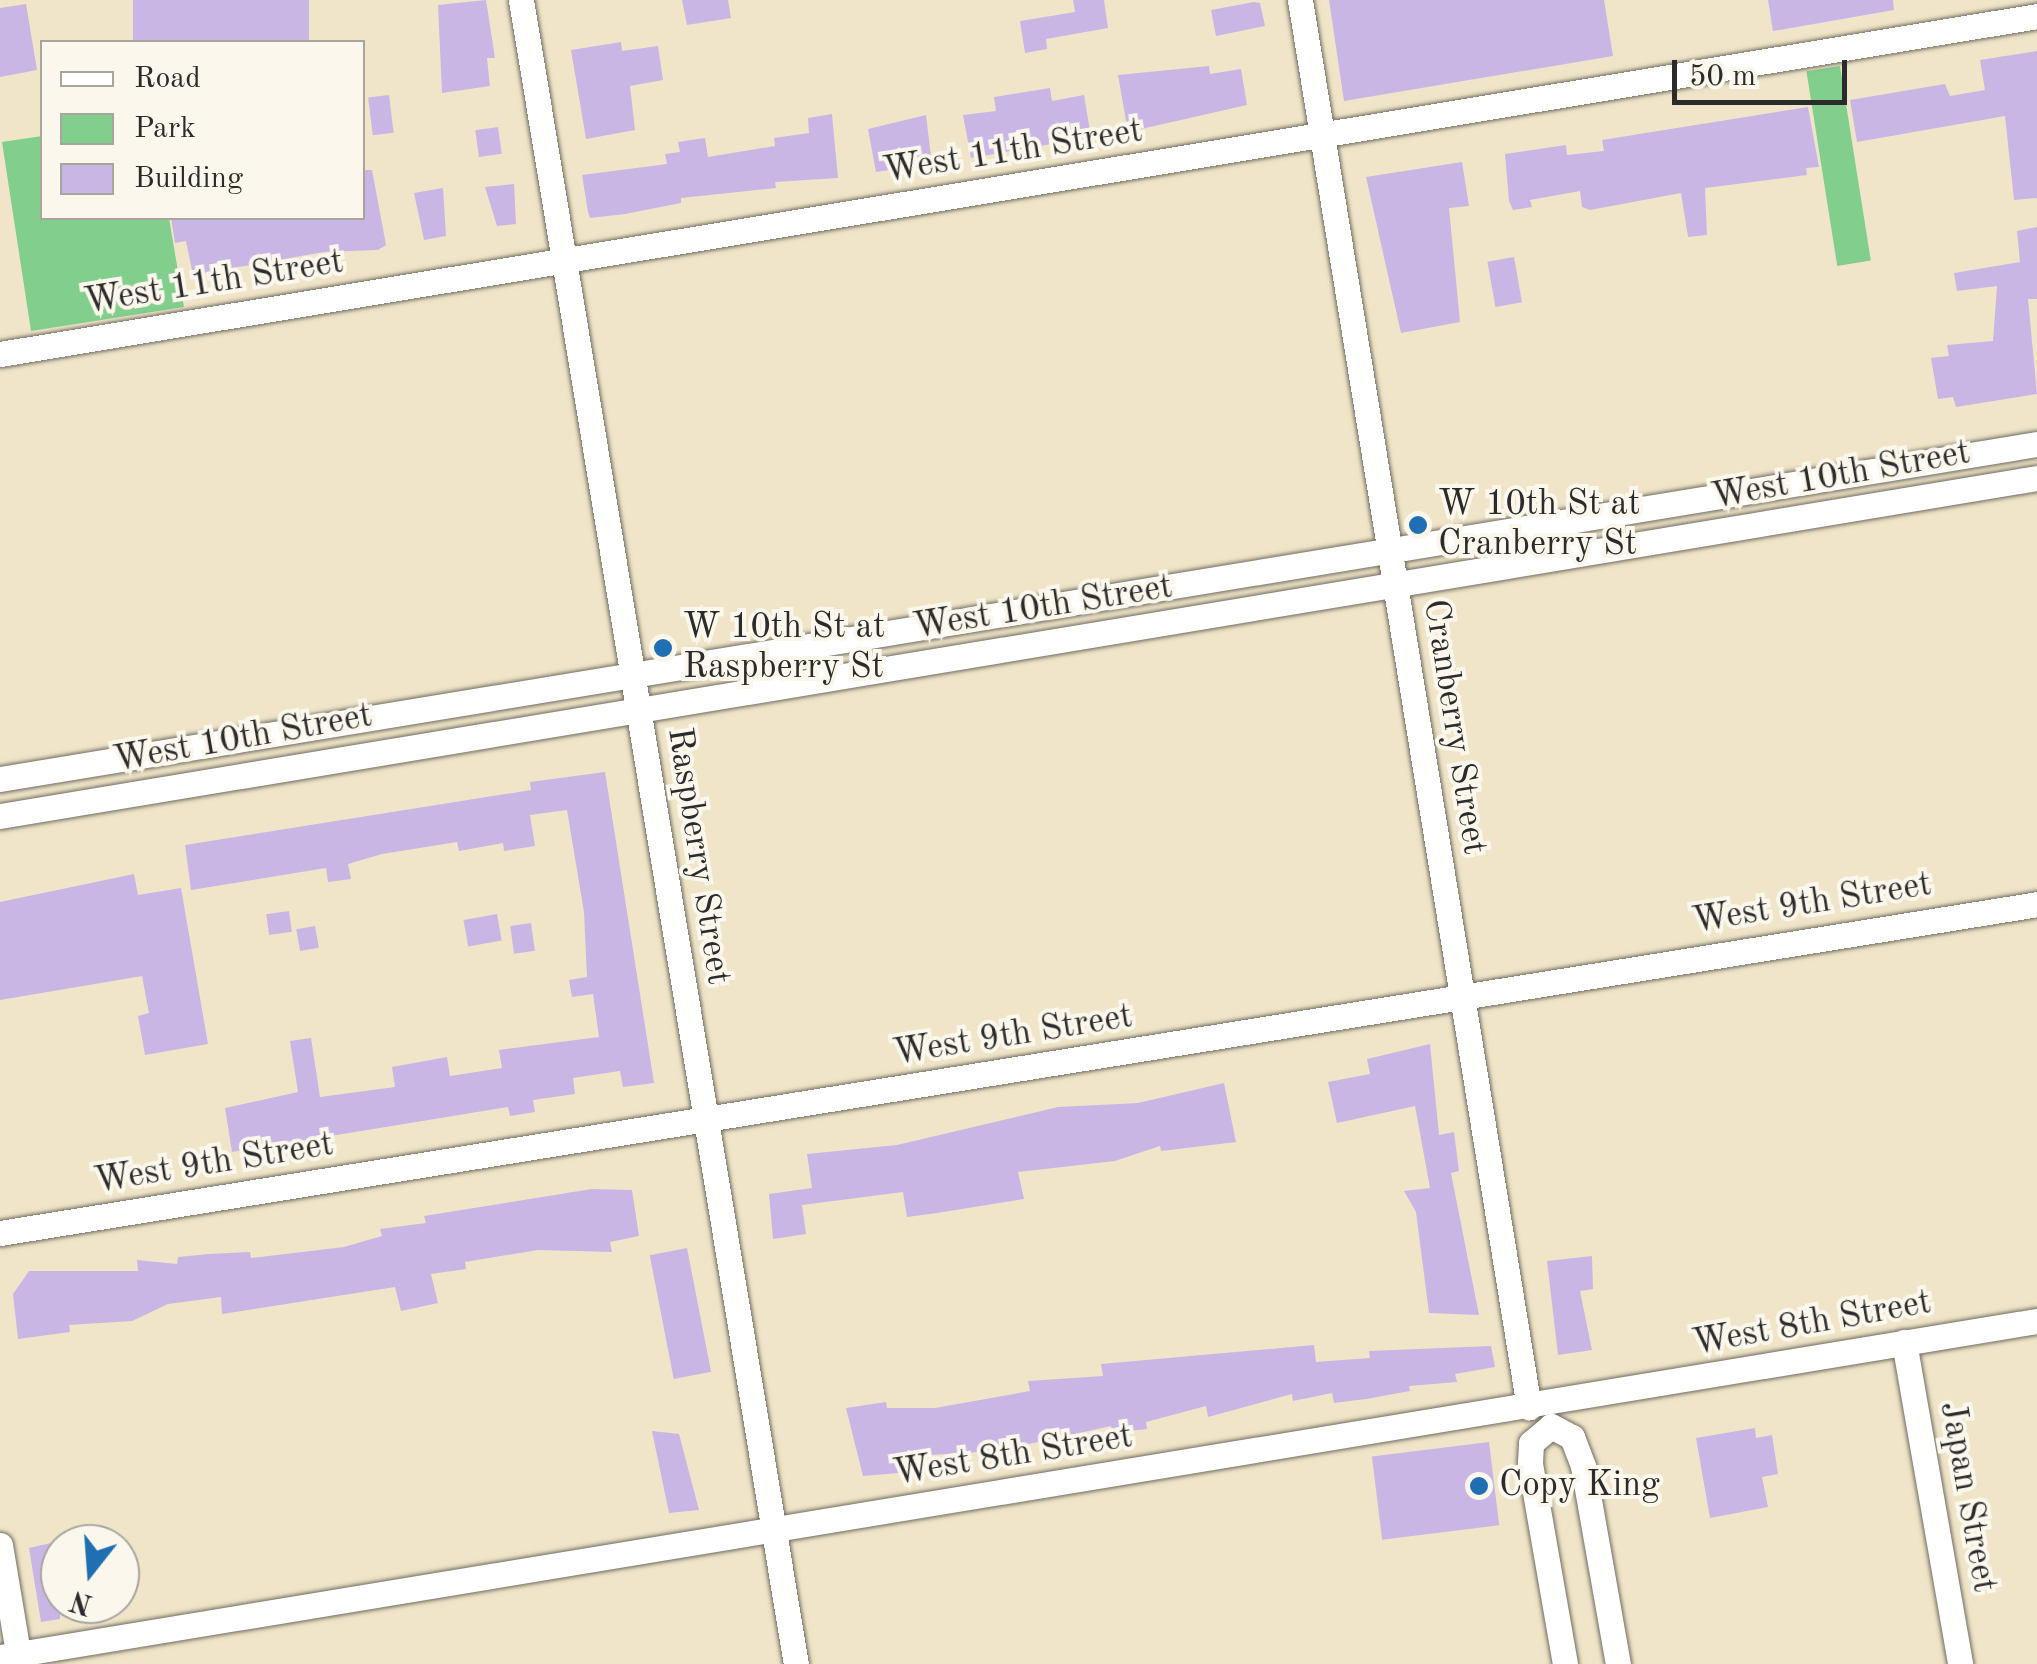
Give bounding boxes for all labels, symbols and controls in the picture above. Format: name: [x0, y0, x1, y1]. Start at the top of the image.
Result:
legend: [40, 40, 365, 220]
scale bar: [1677, 40, 1852, 102]
text: 50 m: [1689, 62, 1756, 92]
text: Road: [134, 64, 201, 94]
street label: West 11th Street: [880, 111, 1146, 193]
text: Park: [134, 114, 196, 144]
text: Building: [134, 164, 243, 194]
street label: West 11th Street: [81, 242, 347, 324]
street label: West 10th Street: [1708, 433, 1974, 519]
place label: W 10th St at Cranberry St: [1438, 484, 1640, 566]
marker: W 10th St at Cranberry St: [1407, 514, 1429, 536]
street label: West 10th Street: [910, 567, 1176, 649]
street label: Cranberry Street: [1413, 596, 1495, 858]
place label: W 10th St at Raspberry St: [683, 607, 885, 689]
marker: W 10th St at Raspberry St: [652, 637, 674, 659]
street label: West 10th Street: [110, 696, 376, 782]
street label: Raspberry Street: [657, 725, 739, 987]
street label: West 9th Street: [1689, 864, 1935, 944]
street label: West 9th Street: [890, 996, 1136, 1076]
street label: West 9th Street: [91, 1124, 337, 1204]
street label: West 8th Street: [1689, 1282, 1935, 1366]
street label: Japan Street: [1930, 1398, 2004, 1596]
street label: West 8th Street: [890, 1416, 1136, 1496]
place label: Copy King: [1499, 1465, 1660, 1507]
marker: Copy King: [1468, 1475, 1490, 1497]
north arrow: [40, 1524, 140, 1624]
text: N: [67, 1584, 96, 1617]

